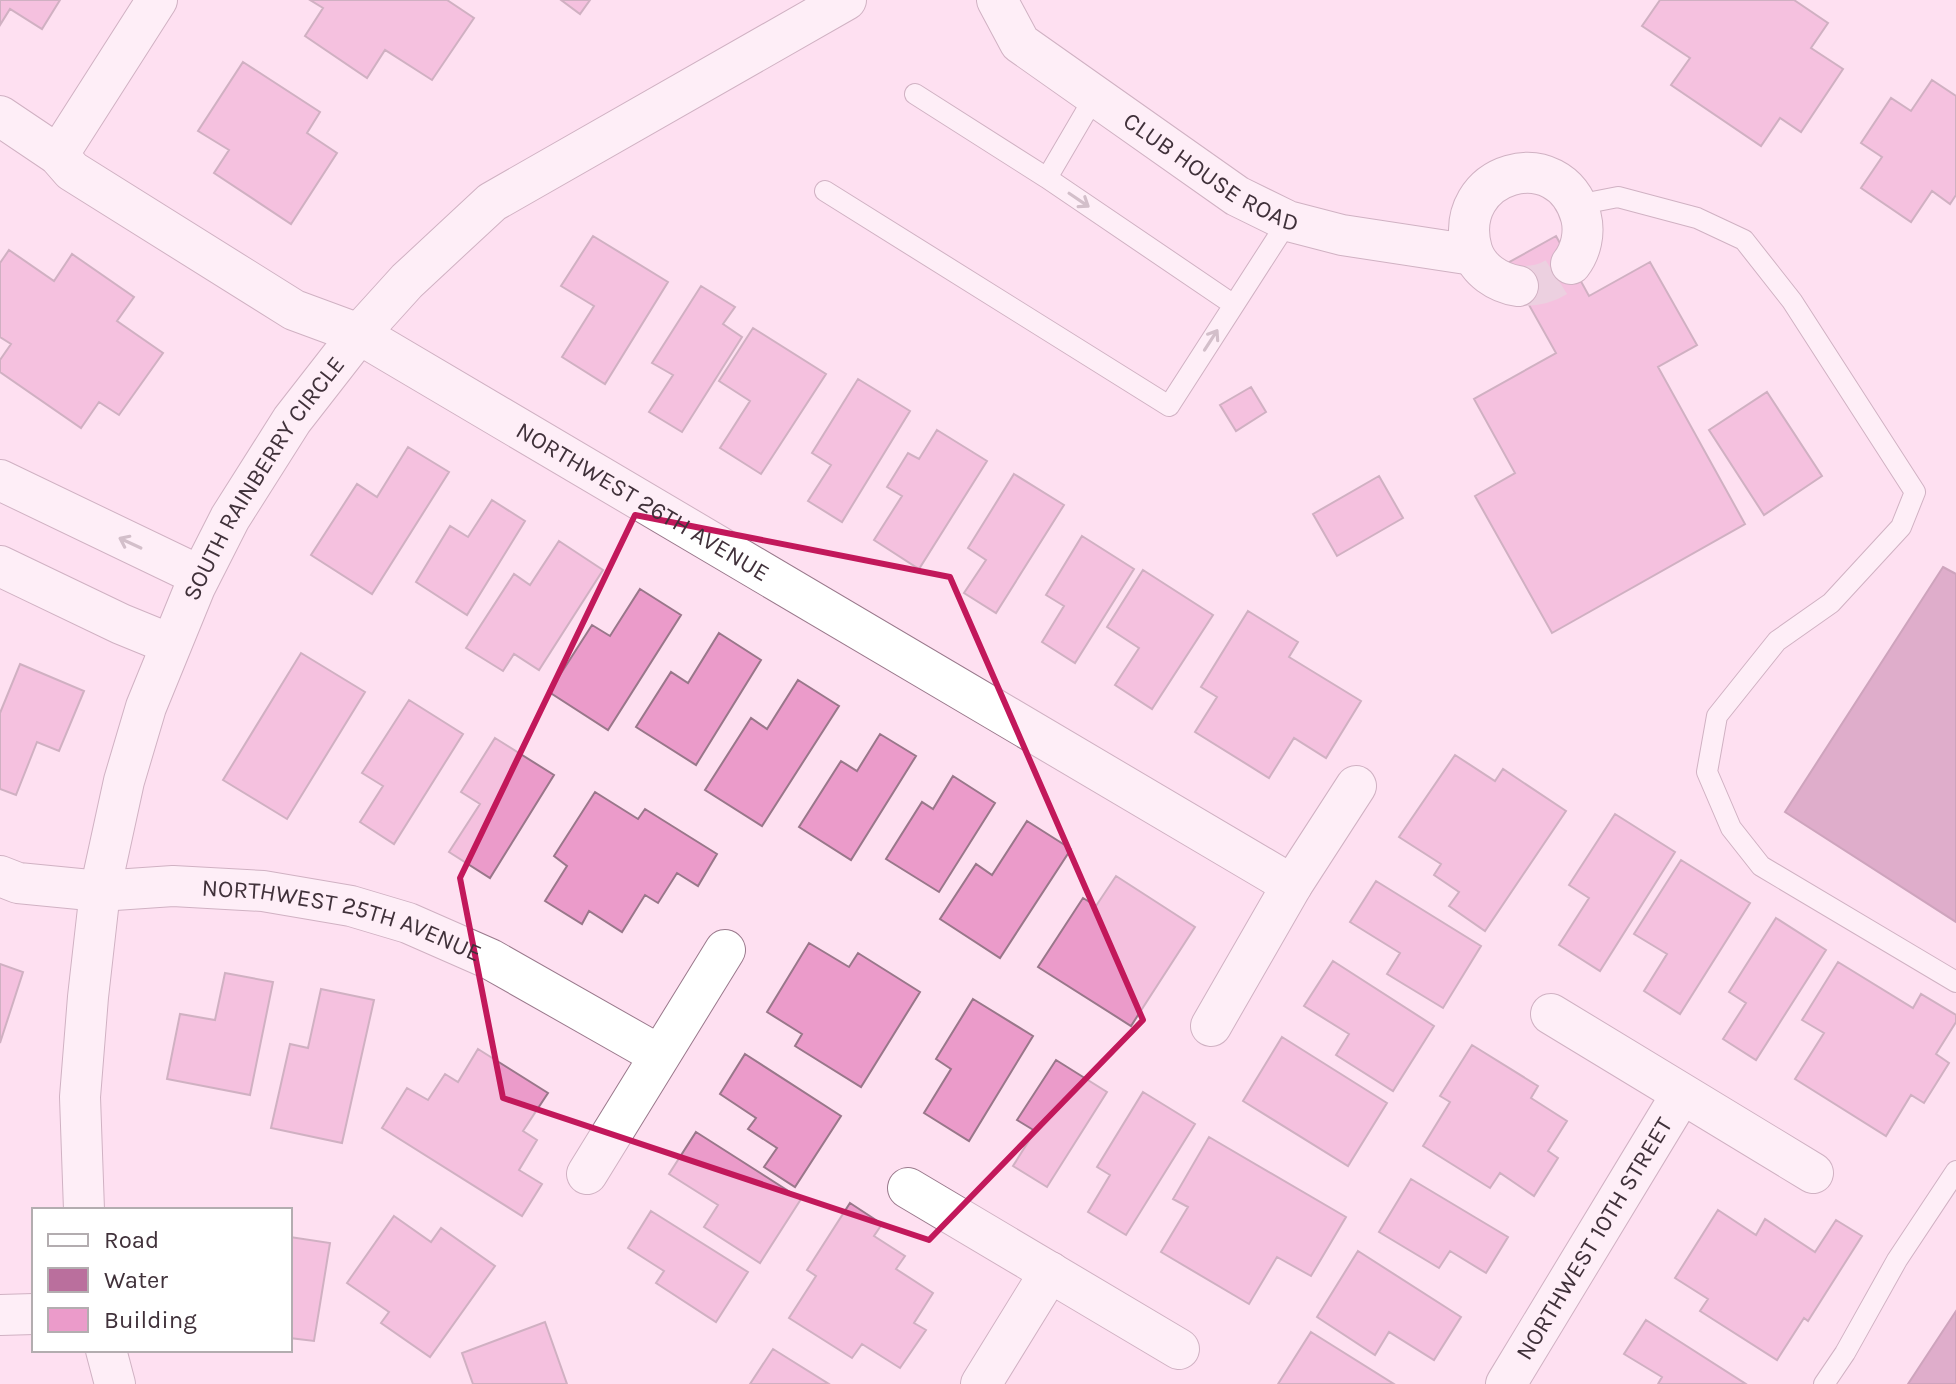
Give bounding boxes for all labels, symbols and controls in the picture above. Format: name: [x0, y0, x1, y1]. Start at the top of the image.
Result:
street label: CLUB HOUSE ROAD: [1118, 106, 1302, 237]
one-way arrow: [1068, 192, 1090, 208]
one-way arrow: [1203, 330, 1220, 352]
street label: SOUTH RAINBERRY CIRCLE: [177, 351, 350, 605]
street label: NORTHWEST 26TH AVENUE: [511, 416, 774, 587]
one-way arrow: [118, 535, 142, 550]
street label: NORTHWEST 25TH AVENUE: [201, 874, 486, 967]
street label: NORTHWEST 10TH STREET: [1510, 1112, 1678, 1365]
legend: [32, 1208, 292, 1352]
text: Road: [104, 1226, 159, 1254]
text: Water: [104, 1266, 168, 1294]
text: Building: [104, 1306, 197, 1334]

